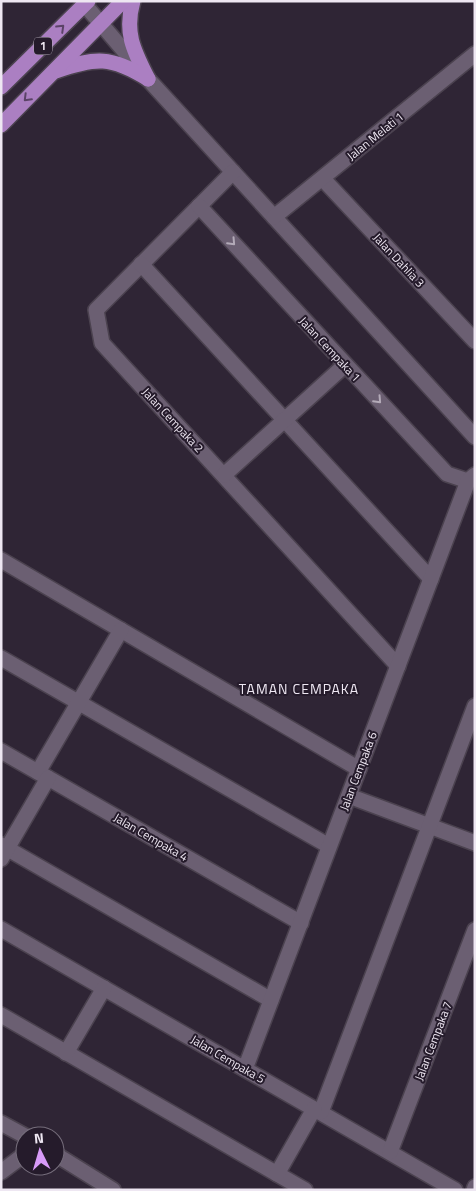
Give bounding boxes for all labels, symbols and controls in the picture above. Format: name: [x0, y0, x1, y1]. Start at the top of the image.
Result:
one-way arrow: [55, 25, 64, 34]
road number: 1: [34, 37, 52, 54]
one-way arrow: [24, 93, 33, 102]
street label: Jalan Melati 1: [342, 107, 408, 165]
street label: Jalan Dahlia 3: [369, 229, 429, 291]
one-way arrow: [226, 237, 235, 246]
street label: Jalan Cempaka 1: [295, 312, 365, 386]
street label: Jalan Cempaka 2: [138, 383, 208, 457]
one-way arrow: [372, 394, 381, 403]
district label: TAMAN CEMPAKA: [239, 678, 359, 699]
street label: Jalan Cempaka 6: [334, 728, 382, 813]
street label: Jalan Cempaka 4: [110, 808, 192, 866]
street label: Jalan Cempaka 7: [409, 999, 457, 1083]
street label: Jalan Cempaka 5: [187, 1030, 269, 1088]
north arrow: [15, 1126, 65, 1176]
text: N: [33, 1127, 45, 1148]

